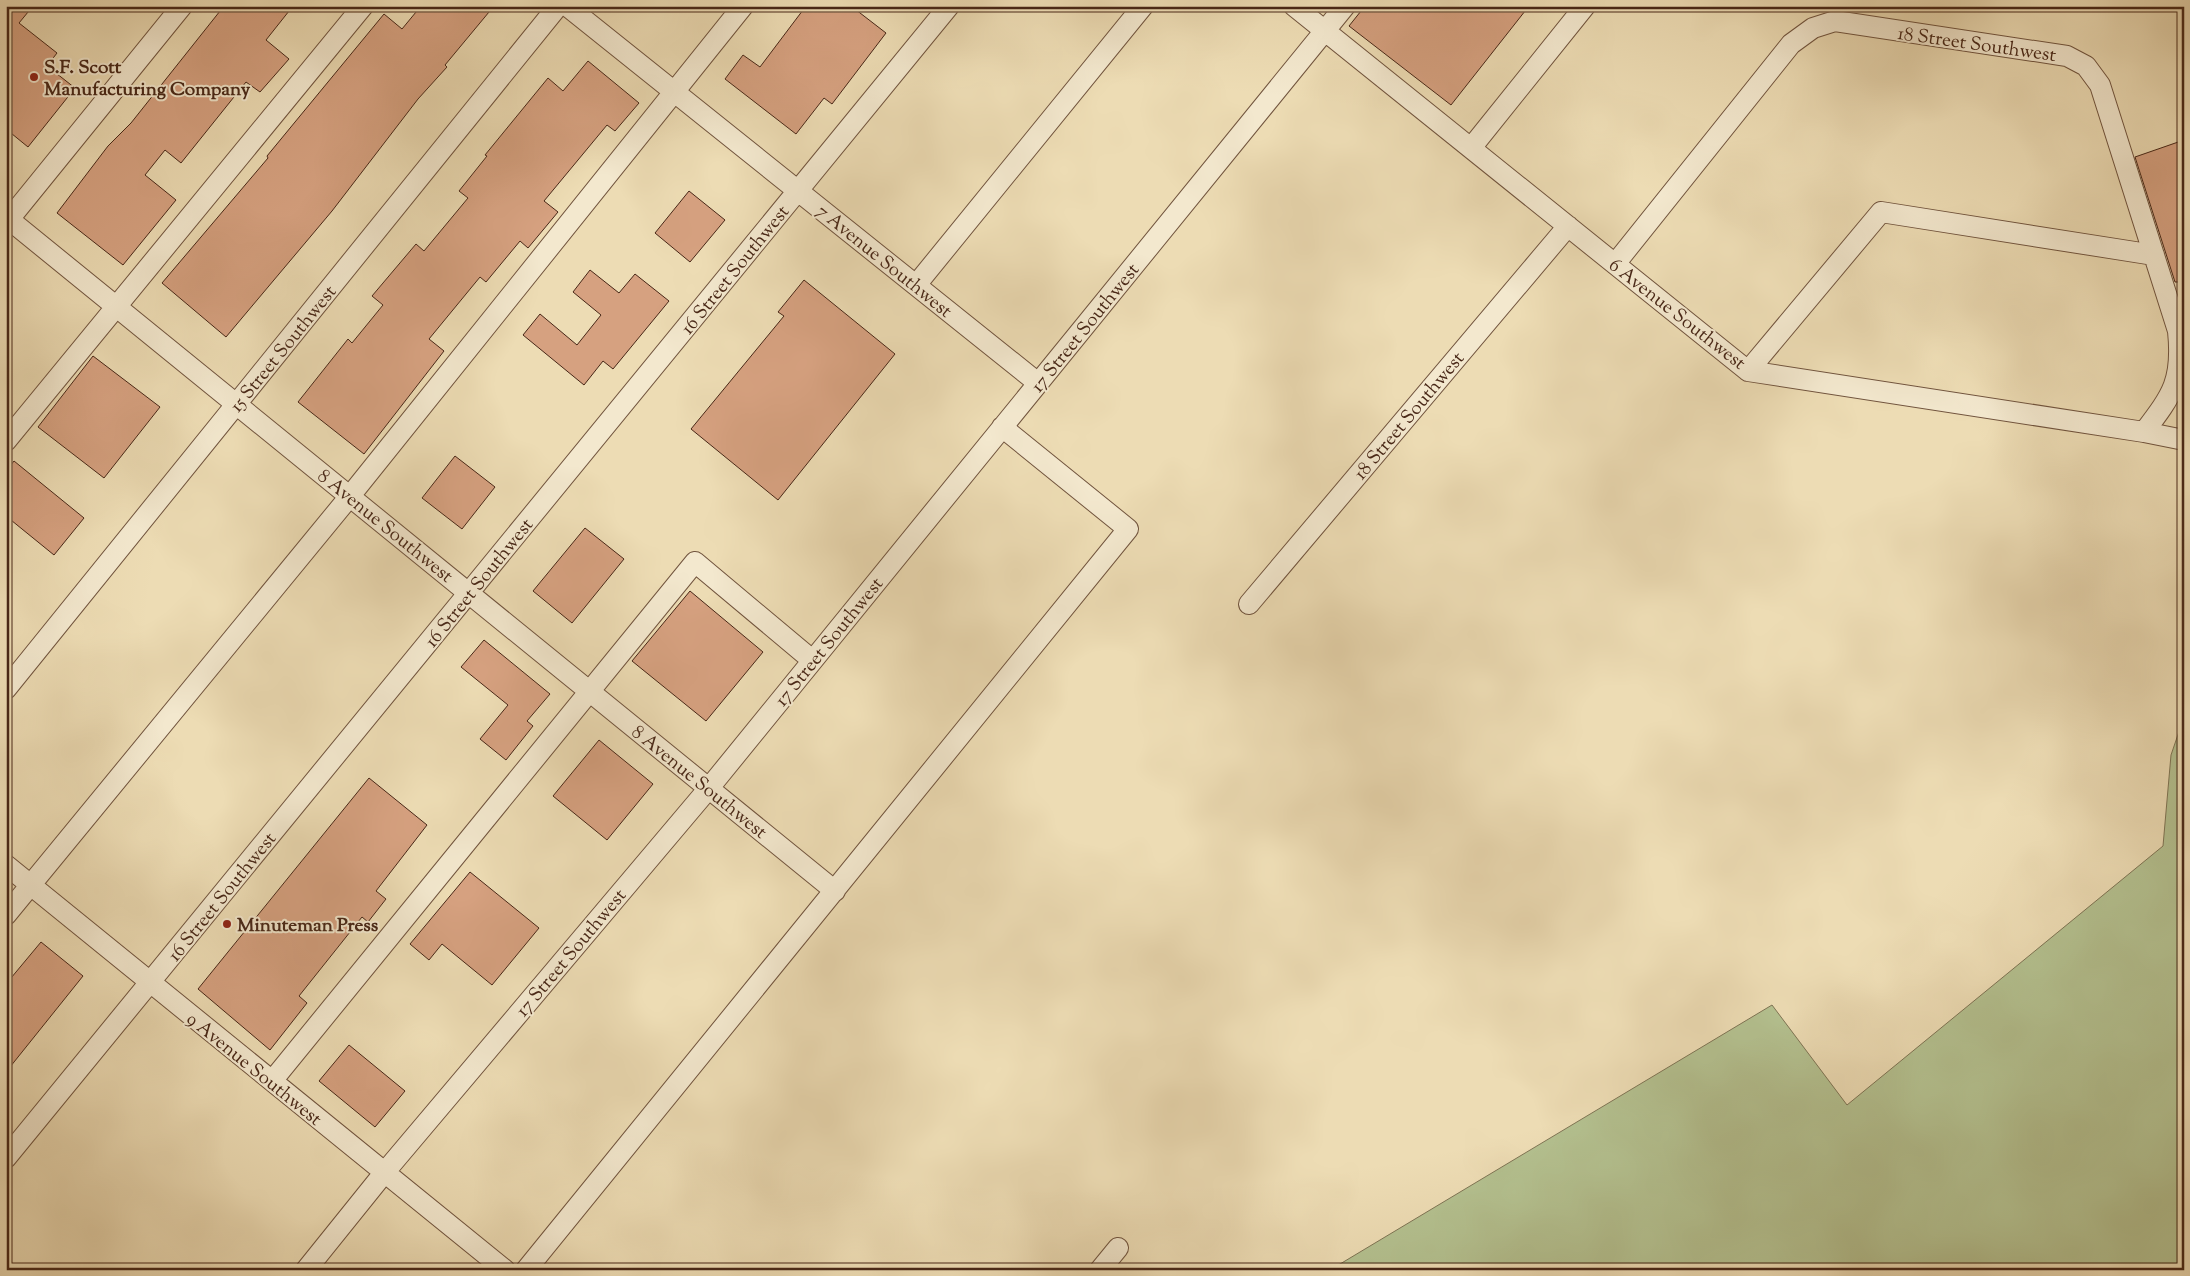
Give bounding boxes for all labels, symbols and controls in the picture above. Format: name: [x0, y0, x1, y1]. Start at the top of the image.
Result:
street label: 18 Street Southwest: [1896, 21, 2058, 70]
place label: S.F. Scott Manufacturing Company: [44, 55, 251, 104]
marker: S.F. Scott Manufacturing Company: [28, 71, 40, 83]
street label: 7 Avenue Southwest: [810, 199, 957, 326]
street label: 16 Street Southwest: [675, 200, 797, 341]
street label: 6 Avenue Southwest: [1602, 253, 1751, 378]
street label: 17 Street Southwest: [1025, 258, 1147, 399]
street label: 15 Street Southwest: [224, 280, 344, 419]
street label: 18 Street Southwest: [1348, 346, 1472, 486]
street label: 8 Avenue Southwest: [311, 464, 458, 591]
street label: 16 Street Southwest: [419, 513, 541, 654]
street label: 17 Street Southwest: [769, 572, 891, 713]
street label: 8 Avenue Southwest: [625, 720, 772, 847]
street label: 16 Street Southwest: [162, 827, 284, 968]
street label: 17 Street Southwest: [510, 883, 634, 1023]
place label: Minuteman Press: [237, 913, 379, 940]
marker: Minuteman Press: [221, 918, 233, 930]
street label: 9 Avenue Southwest: [180, 1007, 327, 1133]

